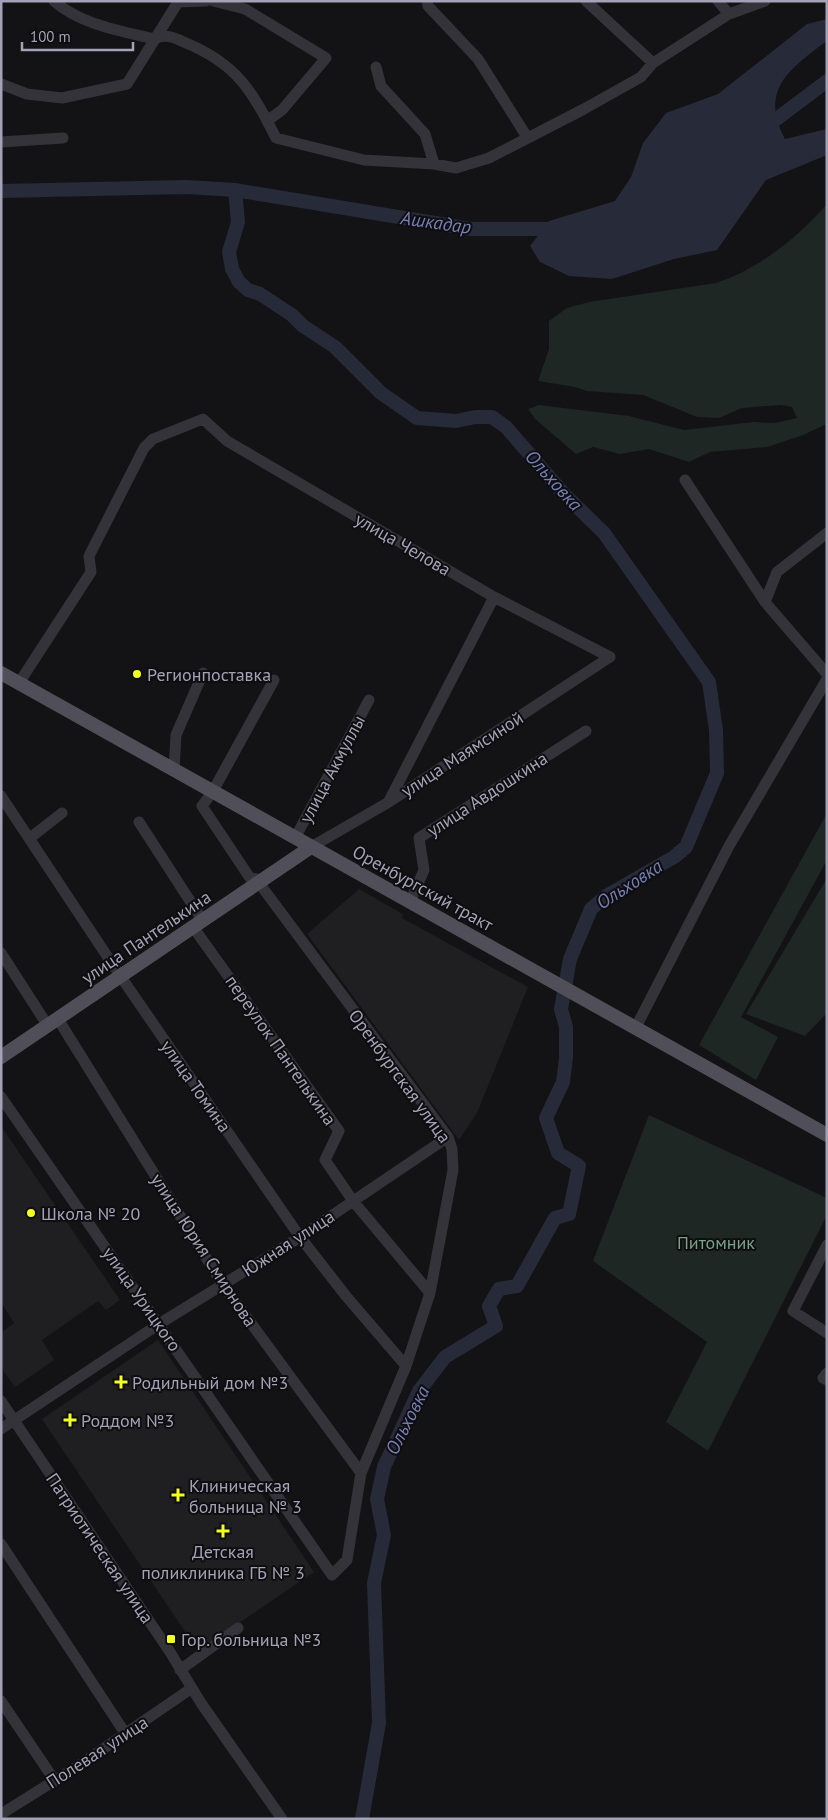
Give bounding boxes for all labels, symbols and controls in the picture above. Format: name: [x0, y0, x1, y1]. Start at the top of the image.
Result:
scale bar: [22, 20, 134, 52]
text: 100 m: [30, 27, 71, 46]
water label: Ашкадар: [398, 205, 473, 239]
water label: Ольховка: [520, 444, 588, 516]
street label: улица Челова: [351, 507, 455, 581]
place label: Регионпоставка: [147, 663, 271, 686]
marker: Регионпоставка: [131, 668, 143, 680]
street label: улица Маямсиной: [397, 706, 527, 802]
street label: улица Акмуллы: [294, 711, 370, 827]
street label: улица Авдошкина: [422, 746, 552, 842]
street label: Оренбургский тракт: [349, 840, 498, 937]
water label: Ольховка: [591, 853, 667, 914]
street label: улица Пантелькина: [77, 885, 215, 989]
street label: переулок Пантелькина: [220, 970, 342, 1130]
street label: Оренбургская улица: [344, 1005, 456, 1147]
street label: улица Томина: [156, 1035, 236, 1137]
street label: улица Юрия Смирнова: [146, 1169, 262, 1331]
place label: Школа № 20: [41, 1202, 141, 1225]
street label: Южная улица: [237, 1205, 339, 1281]
marker: Школа № 20: [25, 1207, 37, 1219]
park label: Питомник: [677, 1231, 755, 1254]
street label: улица Урицкого: [97, 1242, 187, 1356]
place label: Родильный дом №3: [132, 1371, 288, 1394]
marker: Родильный дом №3: [114, 1375, 128, 1389]
water label: Ольховка: [379, 1381, 435, 1458]
place label: Роддом №3: [81, 1409, 174, 1432]
marker: Роддом №3: [63, 1413, 77, 1427]
street label: Патриотическая улица: [41, 1468, 159, 1628]
place label: Клиническая больница № 3: [189, 1474, 302, 1518]
marker: Клиническая больница № 3: [171, 1488, 185, 1502]
marker: Детская поликлиника ГБ № 3: [216, 1524, 230, 1538]
place label: Детская поликлиника ГБ № 3: [141, 1540, 305, 1584]
place label: Гор. больница №3: [181, 1628, 321, 1651]
marker: Гор. больница №3: [165, 1633, 177, 1645]
street label: Полевая улица: [42, 1711, 152, 1793]

